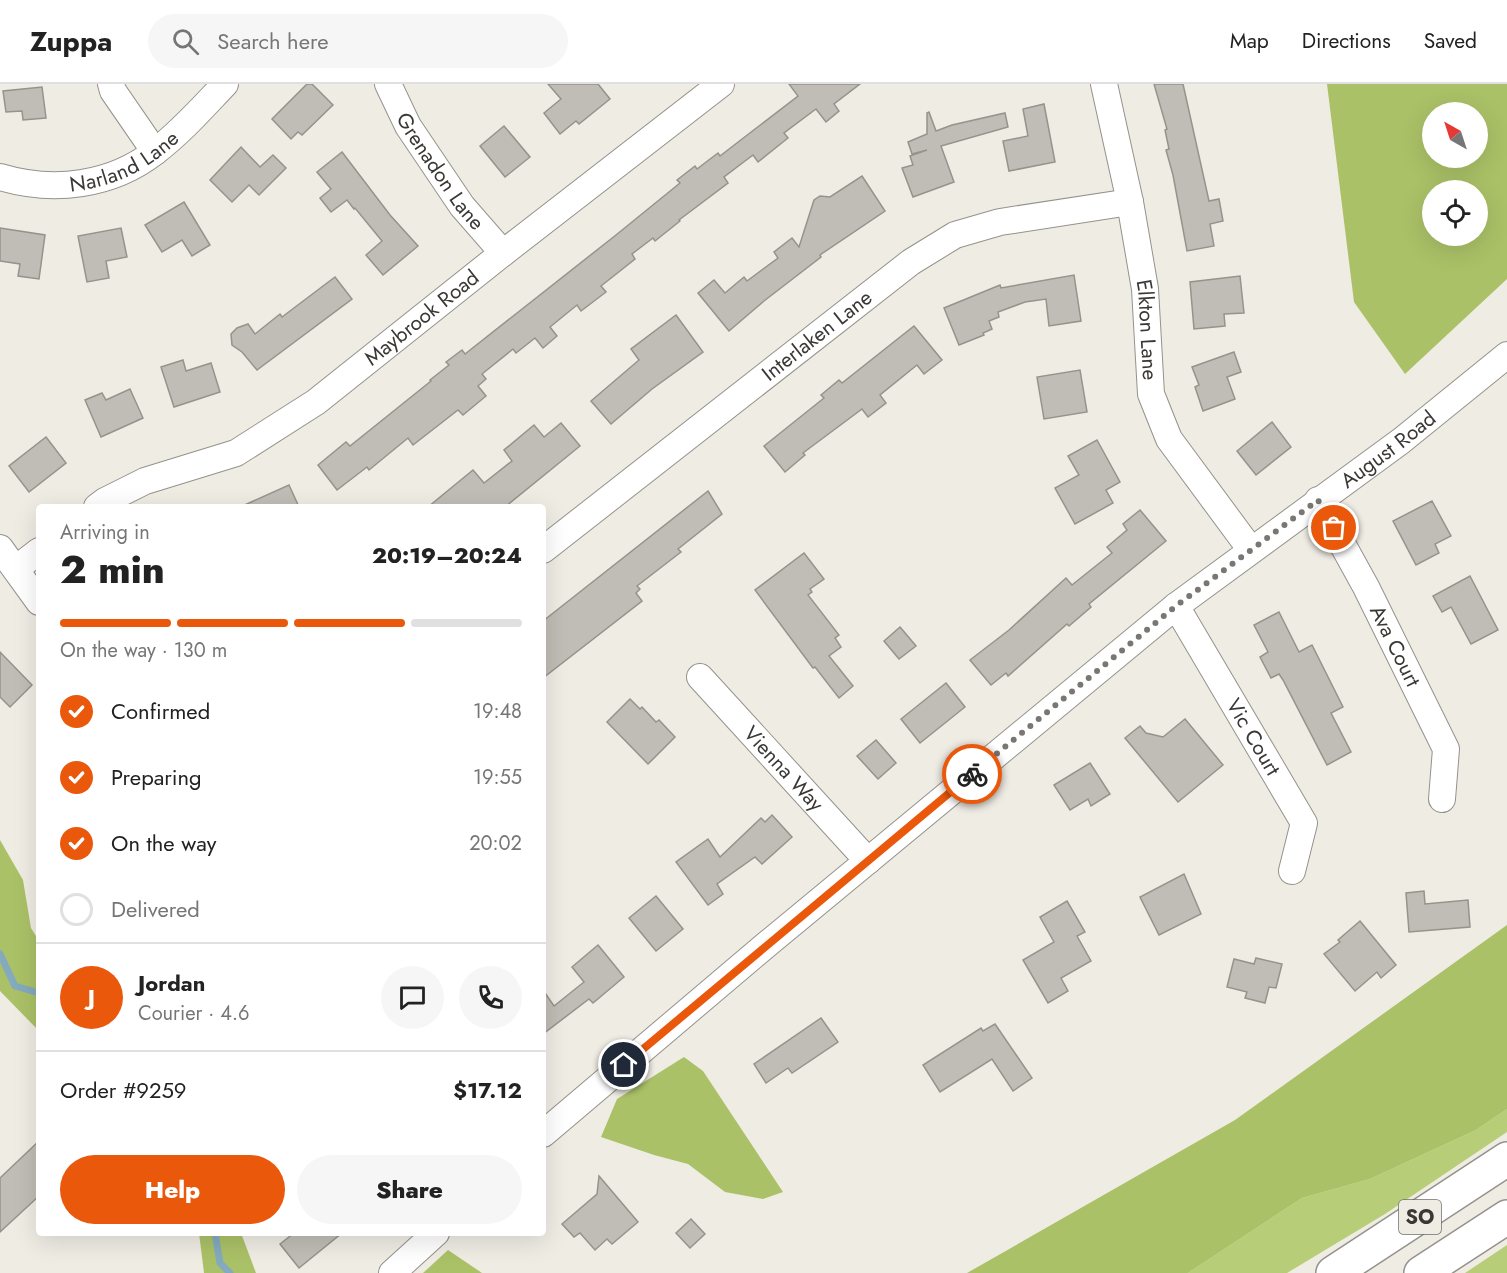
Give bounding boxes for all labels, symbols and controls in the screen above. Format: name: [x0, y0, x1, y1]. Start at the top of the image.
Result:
search box: [148, 14, 568, 68]
text: Zuppa: [30, 21, 112, 62]
icon: search: [169, 25, 202, 58]
text: Search here: [217, 25, 329, 57]
text: Map: [1230, 26, 1269, 56]
text: Directions: [1302, 26, 1391, 56]
text: Saved: [1424, 26, 1477, 56]
north arrow: [1422, 102, 1488, 168]
map controls: [1422, 102, 1488, 246]
street label: Grenadon Lane: [389, 108, 492, 237]
street label: Narland Lane: [68, 123, 185, 200]
button: locate: [1422, 180, 1488, 246]
street label: Maybrook Road: [358, 263, 485, 373]
street label: Elkton Lane: [1129, 277, 1165, 381]
street label: Interlaken Lane: [756, 283, 879, 388]
street label: August Road: [1334, 404, 1442, 495]
pin: [1308, 502, 1359, 553]
icon: bag: [1317, 511, 1350, 544]
text: Arriving in: [60, 518, 150, 547]
text: 20:19–20:24: [372, 539, 522, 571]
text: 2 min: [60, 541, 165, 598]
street label: Ava Court: [1362, 600, 1428, 692]
text: On the way · 130 m: [60, 636, 227, 665]
street label: Vic Court: [1219, 693, 1288, 781]
icon: check: [60, 695, 93, 728]
text: Confirmed: [111, 695, 210, 727]
text: 19:48: [473, 697, 522, 726]
street label: Vienna Way: [737, 719, 831, 819]
courier: [942, 744, 1002, 804]
icon: bike: [956, 758, 989, 791]
icon: check: [60, 761, 93, 794]
text: Preparing: [111, 761, 202, 793]
text: 19:55: [473, 763, 522, 792]
icon: check: [60, 827, 93, 860]
text: On the way: [111, 827, 216, 859]
text: 20:02: [469, 829, 522, 858]
text: Delivered: [111, 893, 200, 925]
button: chat: [381, 966, 444, 1029]
button: phone: [459, 966, 522, 1029]
text: Jordan: [138, 967, 205, 999]
text: J: [88, 981, 95, 1013]
text: Courier · 4.6: [138, 999, 250, 1028]
pin: [598, 1039, 649, 1090]
icon: home: [607, 1048, 640, 1081]
text: Order #9259: [60, 1074, 187, 1106]
text: $17.12: [453, 1074, 522, 1106]
button: Help: [60, 1155, 285, 1224]
button: Share: [297, 1155, 522, 1224]
road number: SO: [1399, 1200, 1441, 1234]

